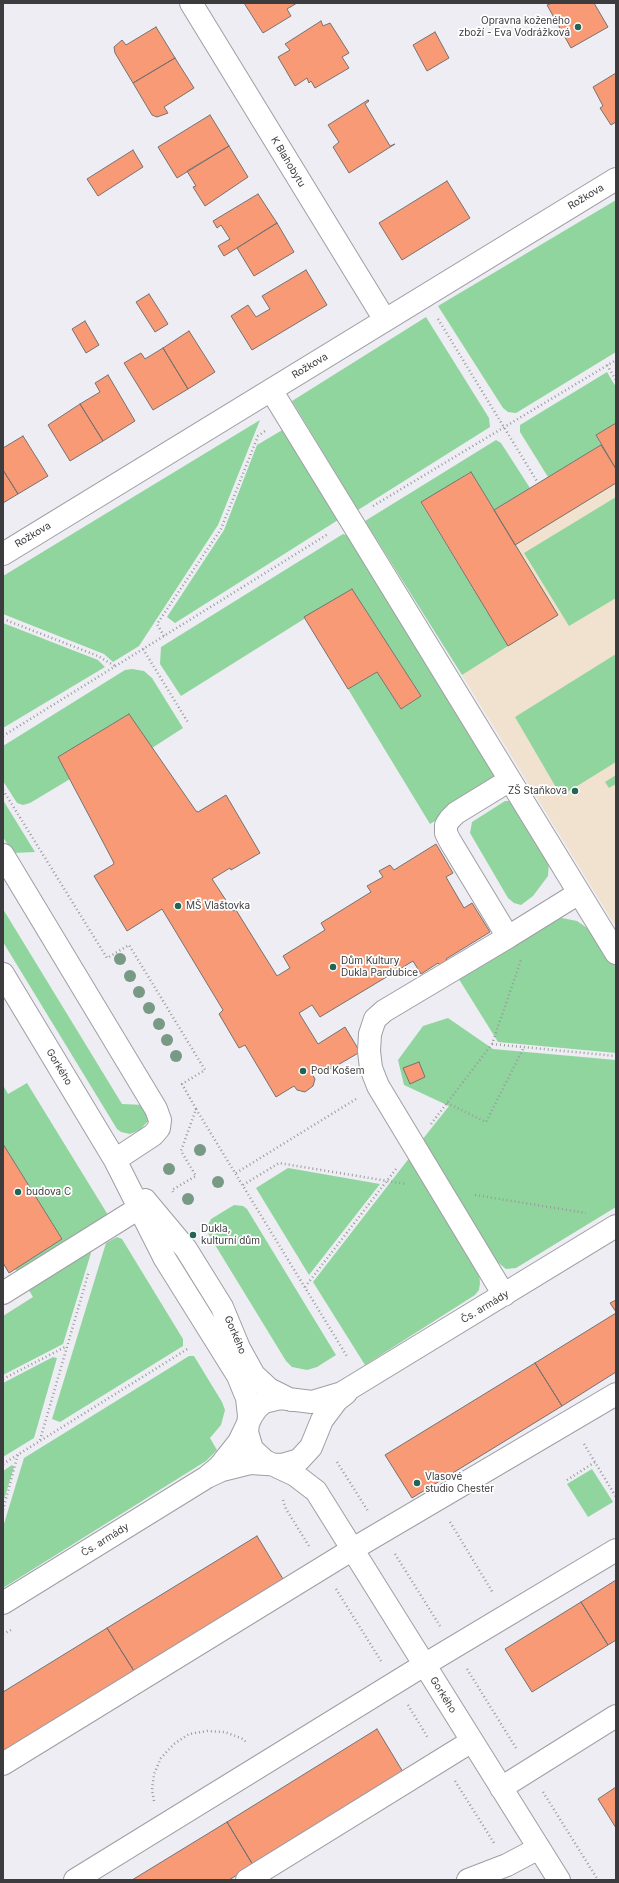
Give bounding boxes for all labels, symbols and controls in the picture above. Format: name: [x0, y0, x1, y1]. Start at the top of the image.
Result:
place label: Opravna koženého zboží - Eva Vodrážková: [459, 15, 570, 38]
marker: Opravna koženého zboží - Eva Vodrážková: [573, 22, 583, 32]
street label: K Blahobytu: [268, 135, 308, 189]
street label: Rožkova: [566, 182, 606, 212]
street label: Rožkova: [290, 351, 330, 381]
street label: Rožkova: [13, 520, 53, 550]
place label: ZŠ Staňkova: [508, 785, 567, 797]
marker: ZŠ Staňkova: [570, 786, 580, 796]
place label: MŠ Vlaštovka: [186, 900, 250, 912]
marker: MŠ Vlaštovka: [173, 901, 183, 911]
place label: Dům Kultury Dukla Pardubice: [341, 955, 418, 978]
marker: Dům Kultury Dukla Pardubice: [328, 962, 338, 972]
street label: Gorkého: [43, 1047, 75, 1087]
place label: Pod Košem: [311, 1065, 364, 1077]
marker: Pod Košem: [298, 1066, 308, 1076]
place label: budova C: [26, 1186, 71, 1198]
marker: budova C: [13, 1187, 23, 1197]
place label: Dukla, kulturní dům: [201, 1223, 260, 1246]
marker: Dukla, kulturní dům: [188, 1230, 198, 1240]
street label: Čs. armády: [459, 1288, 511, 1326]
street label: Gorkého: [222, 1314, 248, 1356]
place label: Vlasové studio Chester: [425, 1471, 494, 1494]
marker: Vlasové studio Chester: [412, 1478, 422, 1488]
street label: Čs. armády: [79, 1521, 131, 1559]
street label: Gorkého: [427, 1675, 459, 1715]

